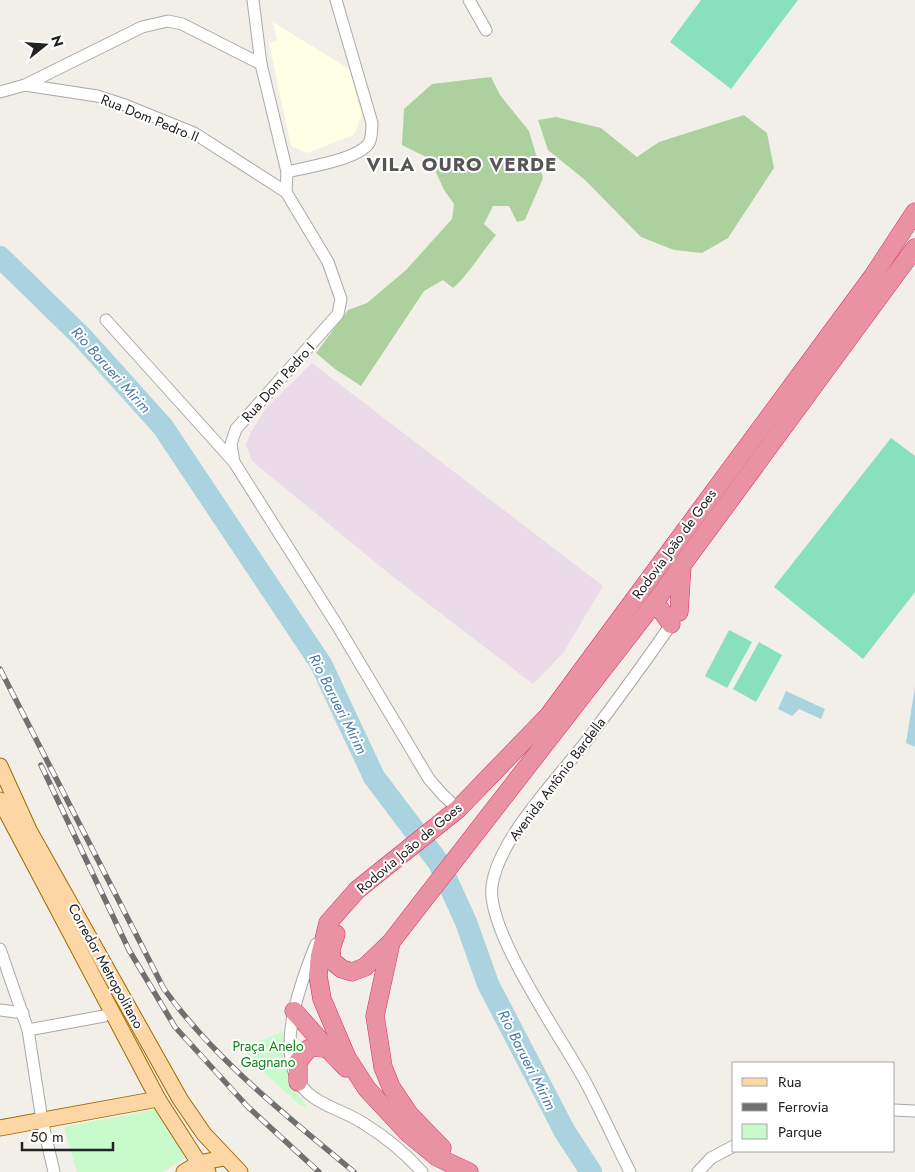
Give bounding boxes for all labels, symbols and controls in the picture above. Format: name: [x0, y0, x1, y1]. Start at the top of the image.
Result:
north arrow: [20, 20, 70, 70]
text: N: [46, 33, 69, 49]
street label: Rua Dom Pedro II: [98, 89, 202, 147]
district label: VILA OURO VERDE: [366, 151, 557, 178]
water label: Rio Barueri Mirim: [66, 322, 156, 418]
street label: Rua Dom Pedro I: [237, 338, 319, 426]
street label: Rodovia João de Goes: [627, 484, 721, 603]
water label: Rio Barueri Mirim: [303, 650, 373, 758]
street label: Avenida Antônio Bardella: [504, 713, 610, 845]
street label: Rodovia João de Goes: [352, 798, 466, 898]
street label: Corredor Metropolitano: [63, 900, 149, 1032]
water label: Rio Barueri Mirim: [492, 1006, 562, 1114]
park label: Praça Anelo Gagnano: [232, 1036, 304, 1072]
legend: [732, 1062, 895, 1152]
text: Rua: [778, 1071, 802, 1093]
text: Ferrovia: [778, 1096, 829, 1118]
scale bar: [22, 1120, 114, 1152]
text: Parque: [778, 1121, 822, 1143]
text: 50 m: [30, 1126, 64, 1148]

